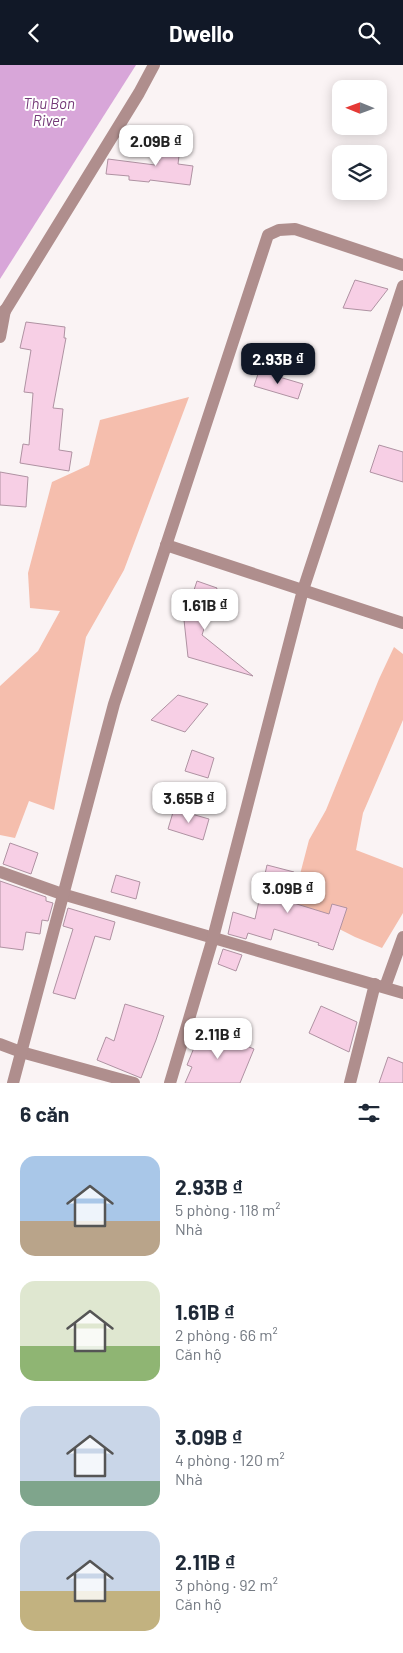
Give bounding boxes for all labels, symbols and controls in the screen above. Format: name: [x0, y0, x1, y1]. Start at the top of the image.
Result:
icon: back: [20, 19, 48, 47]
icon: search: [355, 19, 383, 47]
text: Dwello: [169, 20, 234, 46]
north arrow: [332, 80, 388, 135]
map controls: [332, 80, 387, 200]
water label: Thu Bon River: [23, 94, 75, 129]
pin: 2.09B ₫: [110, 124, 202, 167]
text: 2.09B ₫: [130, 131, 182, 150]
button: layers: [332, 145, 387, 200]
pin: 2.93B ₫: [232, 343, 324, 385]
text: 2.93B ₫: [252, 349, 304, 368]
pin: 1.61B ₫: [159, 589, 251, 631]
text: 1.61B ₫: [182, 595, 228, 614]
pin: 3.65B ₫: [143, 781, 235, 824]
text: 3.65B ₫: [163, 788, 215, 807]
pin: 3.09B ₫: [242, 871, 334, 914]
text: 3.09B ₫: [262, 878, 314, 897]
pin: 2.11B ₫: [172, 1017, 264, 1060]
text: 2.11B ₫: [195, 1024, 241, 1043]
icon: filters: [355, 1099, 383, 1127]
text: 6 căn: [20, 1101, 69, 1126]
text: 2.93B ₫: [175, 1174, 243, 1199]
icon: home: [60, 1176, 120, 1236]
text: 5 phòng · 118 m²: [175, 1200, 281, 1219]
text: Nhà: [175, 1219, 203, 1238]
text: 1.61B ₫: [175, 1299, 235, 1324]
icon: home: [60, 1301, 120, 1361]
text: 2 phòng · 66 m²: [175, 1325, 278, 1344]
text: Căn hộ: [175, 1344, 222, 1363]
text: 3.09B ₫: [175, 1424, 243, 1449]
icon: home: [60, 1426, 120, 1486]
text: 4 phòng · 120 m²: [175, 1450, 285, 1469]
text: Nhà: [175, 1469, 203, 1488]
text: 2.11B ₫: [175, 1549, 235, 1574]
icon: home: [60, 1551, 120, 1611]
text: 3 phòng · 92 m²: [175, 1575, 278, 1594]
text: Căn hộ: [175, 1594, 222, 1613]

